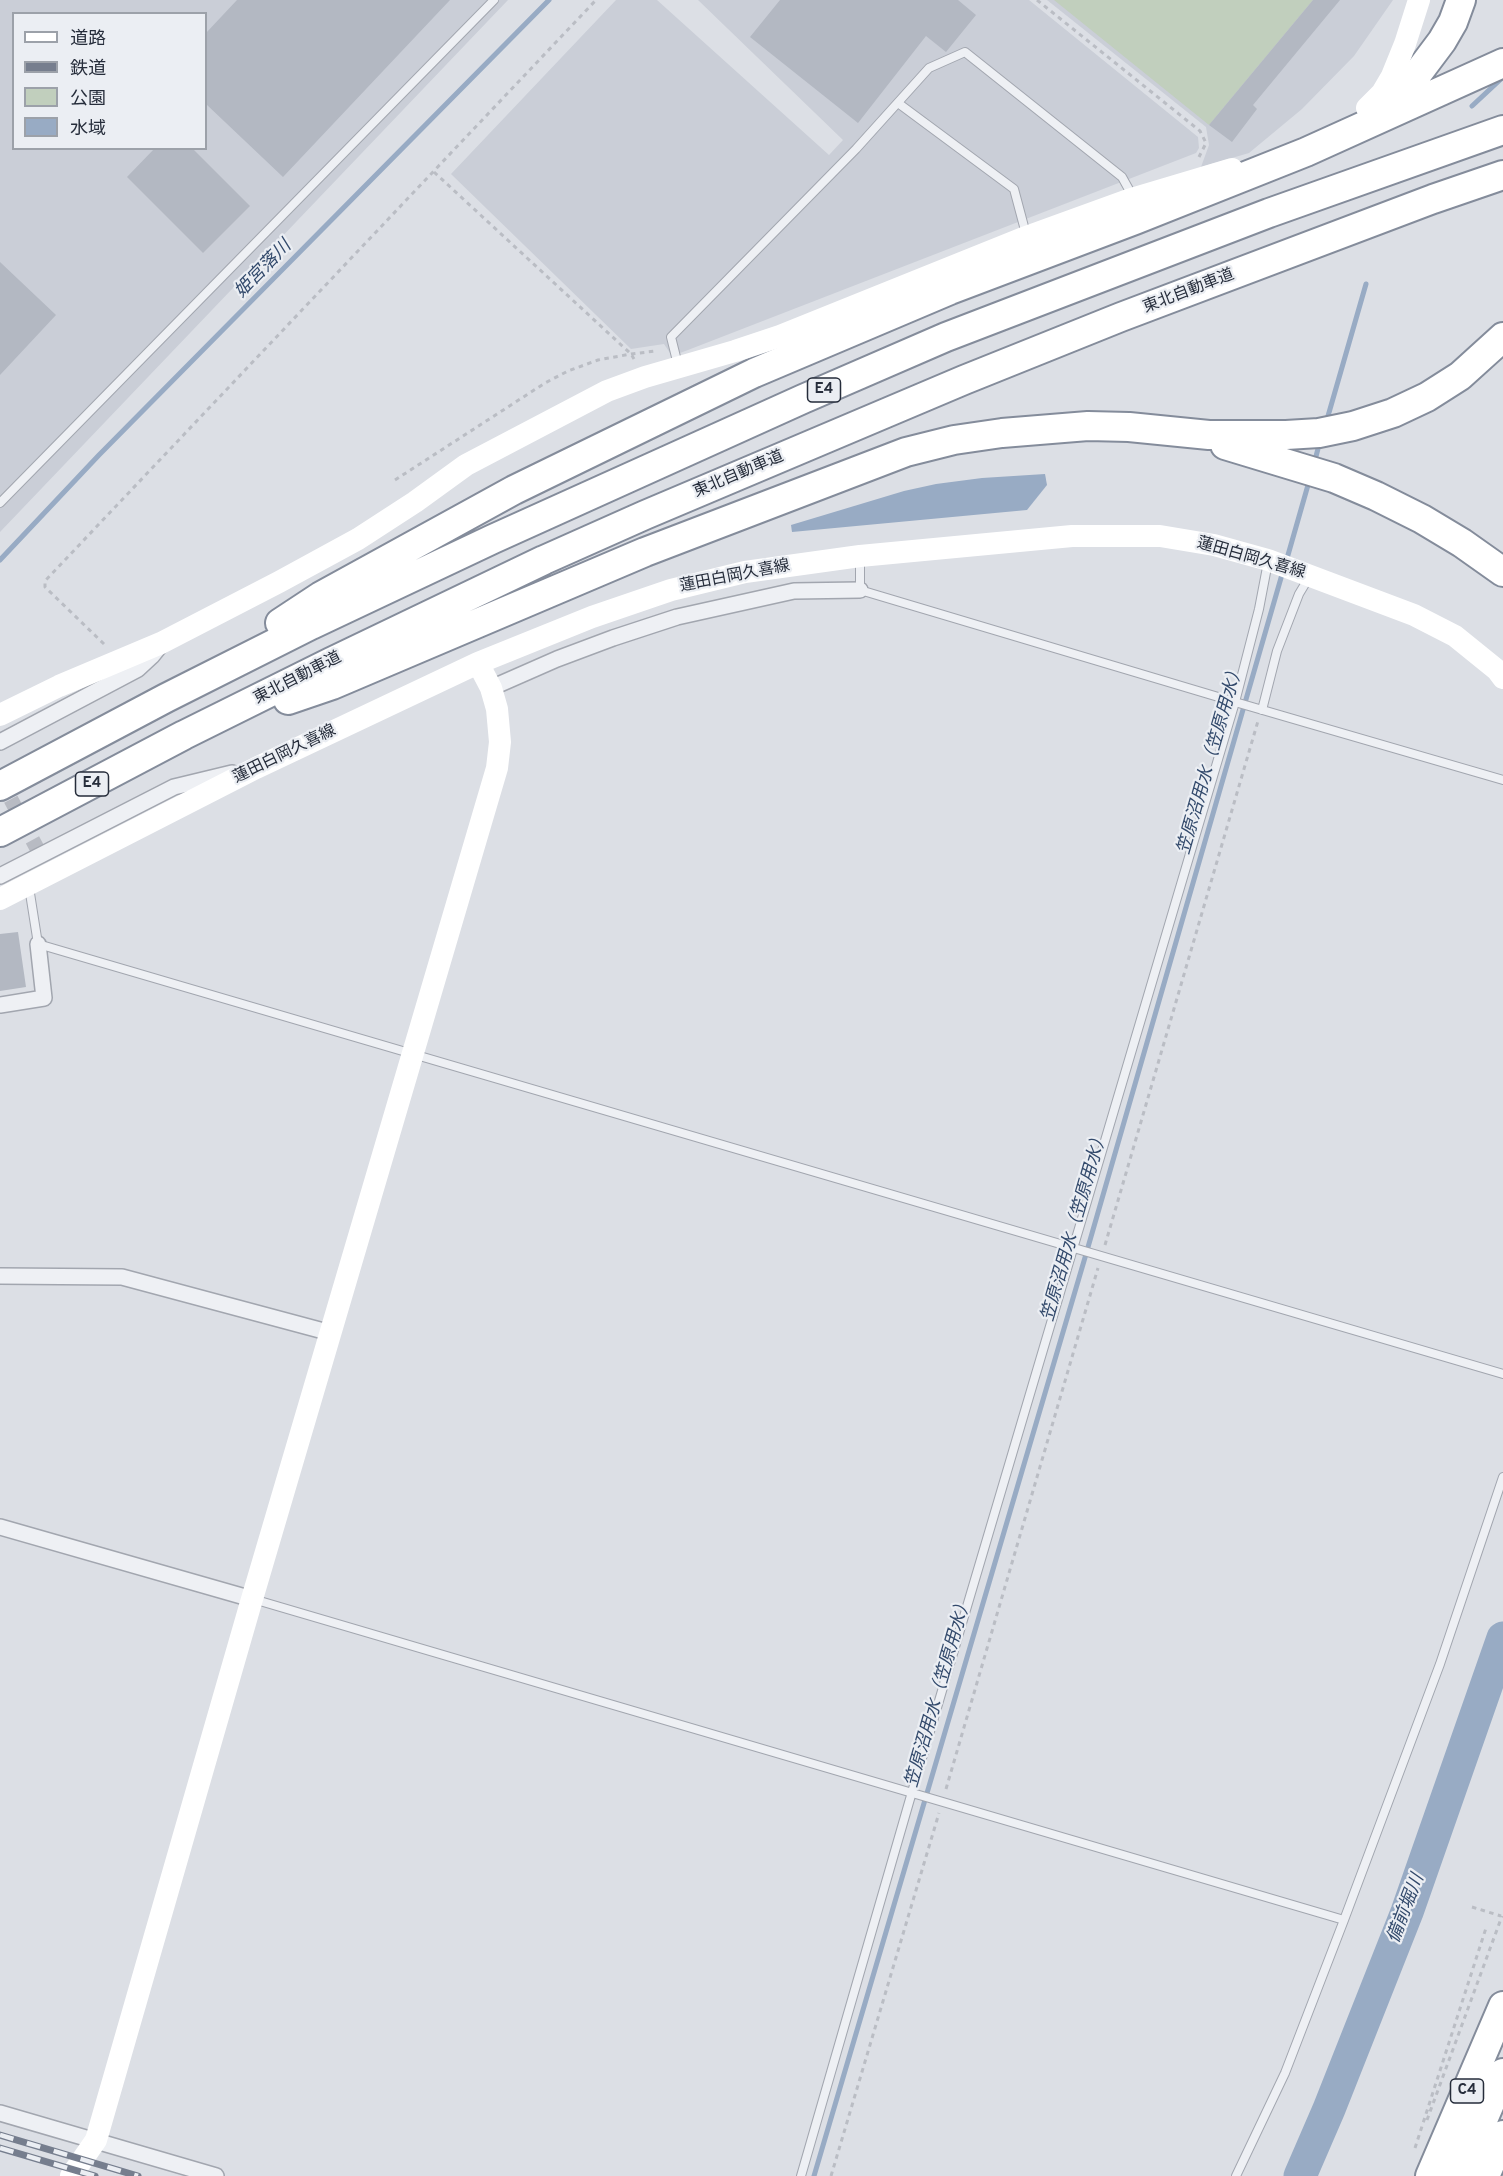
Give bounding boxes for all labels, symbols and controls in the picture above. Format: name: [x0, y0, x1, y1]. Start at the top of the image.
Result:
legend: [12, 12, 207, 150]
text: 道路: [70, 28, 106, 51]
text: 鉄道: [70, 58, 106, 81]
text: 公園: [70, 88, 106, 111]
text: 水域: [70, 118, 106, 141]
water label: 姫宮落川: [231, 237, 297, 303]
street label: 東北自動車道: [1141, 266, 1237, 318]
road number: E4: [808, 378, 840, 402]
street label: 東北自動車道: [691, 447, 787, 503]
street label: 蓮田白岡久喜線: [1195, 534, 1307, 584]
street label: 蓮田白岡久喜線: [678, 557, 792, 597]
street label: 東北自動車道: [251, 649, 345, 709]
water label: 笠原沼用水（笠原用水）: [1174, 661, 1250, 857]
street label: 蓮田白岡久喜線: [230, 722, 340, 788]
road number: E4: [76, 772, 109, 796]
water label: 笠原沼用水（笠原用水）: [1038, 1128, 1114, 1324]
water label: 笠原沼用水（笠原用水）: [902, 1594, 978, 1790]
water label: 備前堀川: [1384, 1872, 1430, 1946]
road number: C4: [1450, 2079, 1484, 2103]

